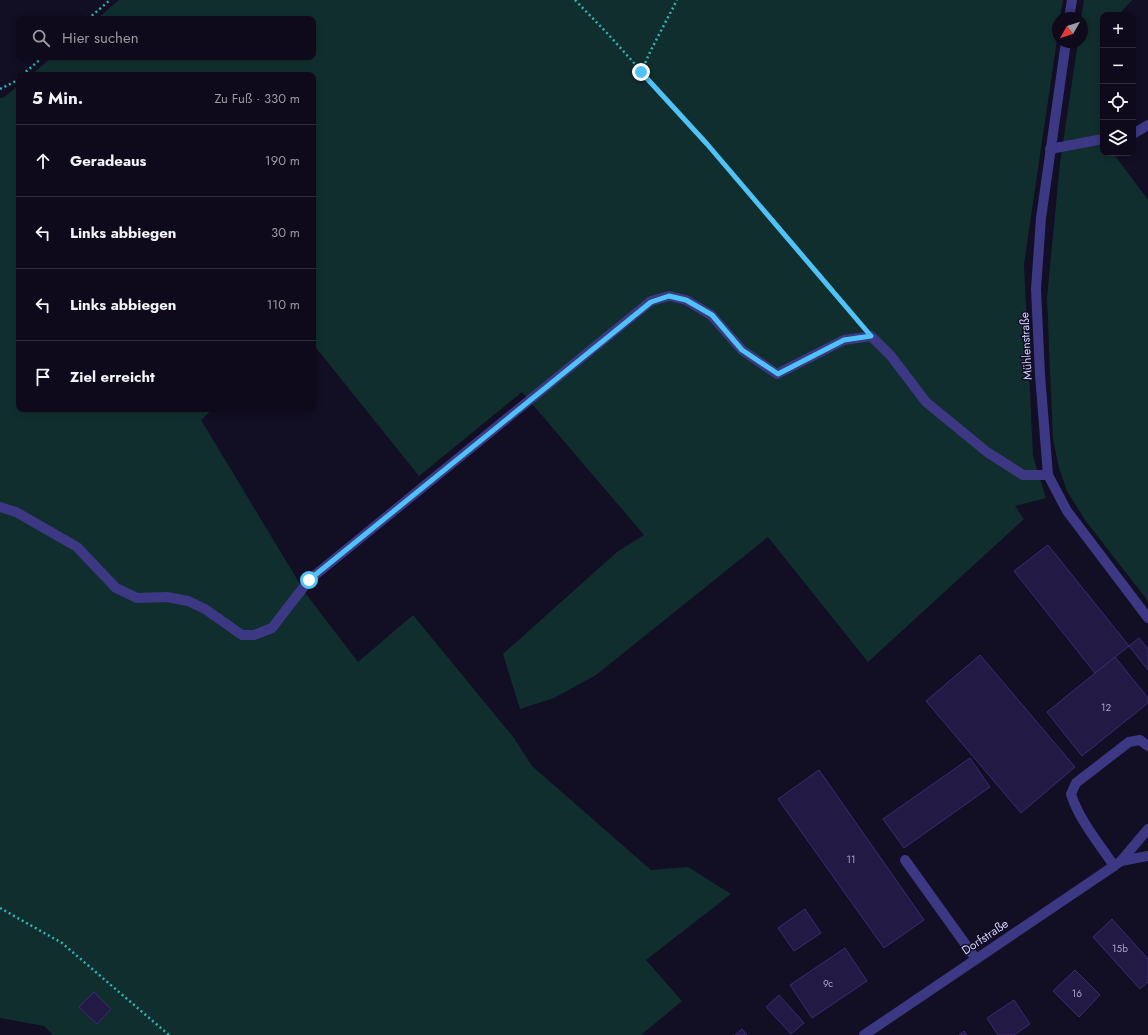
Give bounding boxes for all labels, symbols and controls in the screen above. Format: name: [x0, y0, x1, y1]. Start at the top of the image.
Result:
north arrow: [1052, 12, 1088, 48]
map controls: [1100, 12, 1136, 156]
button: +: [1100, 12, 1136, 48]
search box: [16, 16, 316, 60]
icon: search: [30, 27, 52, 49]
text: Hier suchen: [62, 27, 139, 49]
button: −: [1100, 48, 1136, 84]
route end: [632, 63, 650, 81]
button: locate: [1100, 84, 1136, 120]
text: 5 Min.: [32, 86, 83, 110]
text: Zu Fuß · 330 m: [214, 89, 300, 108]
button: layers: [1100, 120, 1136, 156]
icon: ahead: [32, 150, 54, 172]
text: Geradeaus: [70, 150, 146, 172]
text: 190 m: [265, 151, 300, 170]
icon: left: [32, 222, 54, 244]
text: Links abbiegen: [70, 222, 176, 244]
text: 30 m: [271, 223, 300, 242]
icon: left: [32, 294, 54, 316]
text: Links abbiegen: [70, 294, 176, 316]
text: 110 m: [266, 295, 300, 314]
street label: Mühlenstraße: [1015, 312, 1037, 380]
icon: arrive: [32, 366, 54, 388]
text: Ziel erreicht: [70, 366, 155, 388]
route start: [300, 571, 318, 589]
house number: 12: [1101, 700, 1111, 715]
house number: 11: [847, 852, 856, 867]
street label: Dorfstraße: [958, 915, 1012, 959]
house number: 15b: [1112, 941, 1128, 956]
house number: 9c: [823, 976, 833, 991]
house number: 16: [1072, 986, 1082, 1001]

